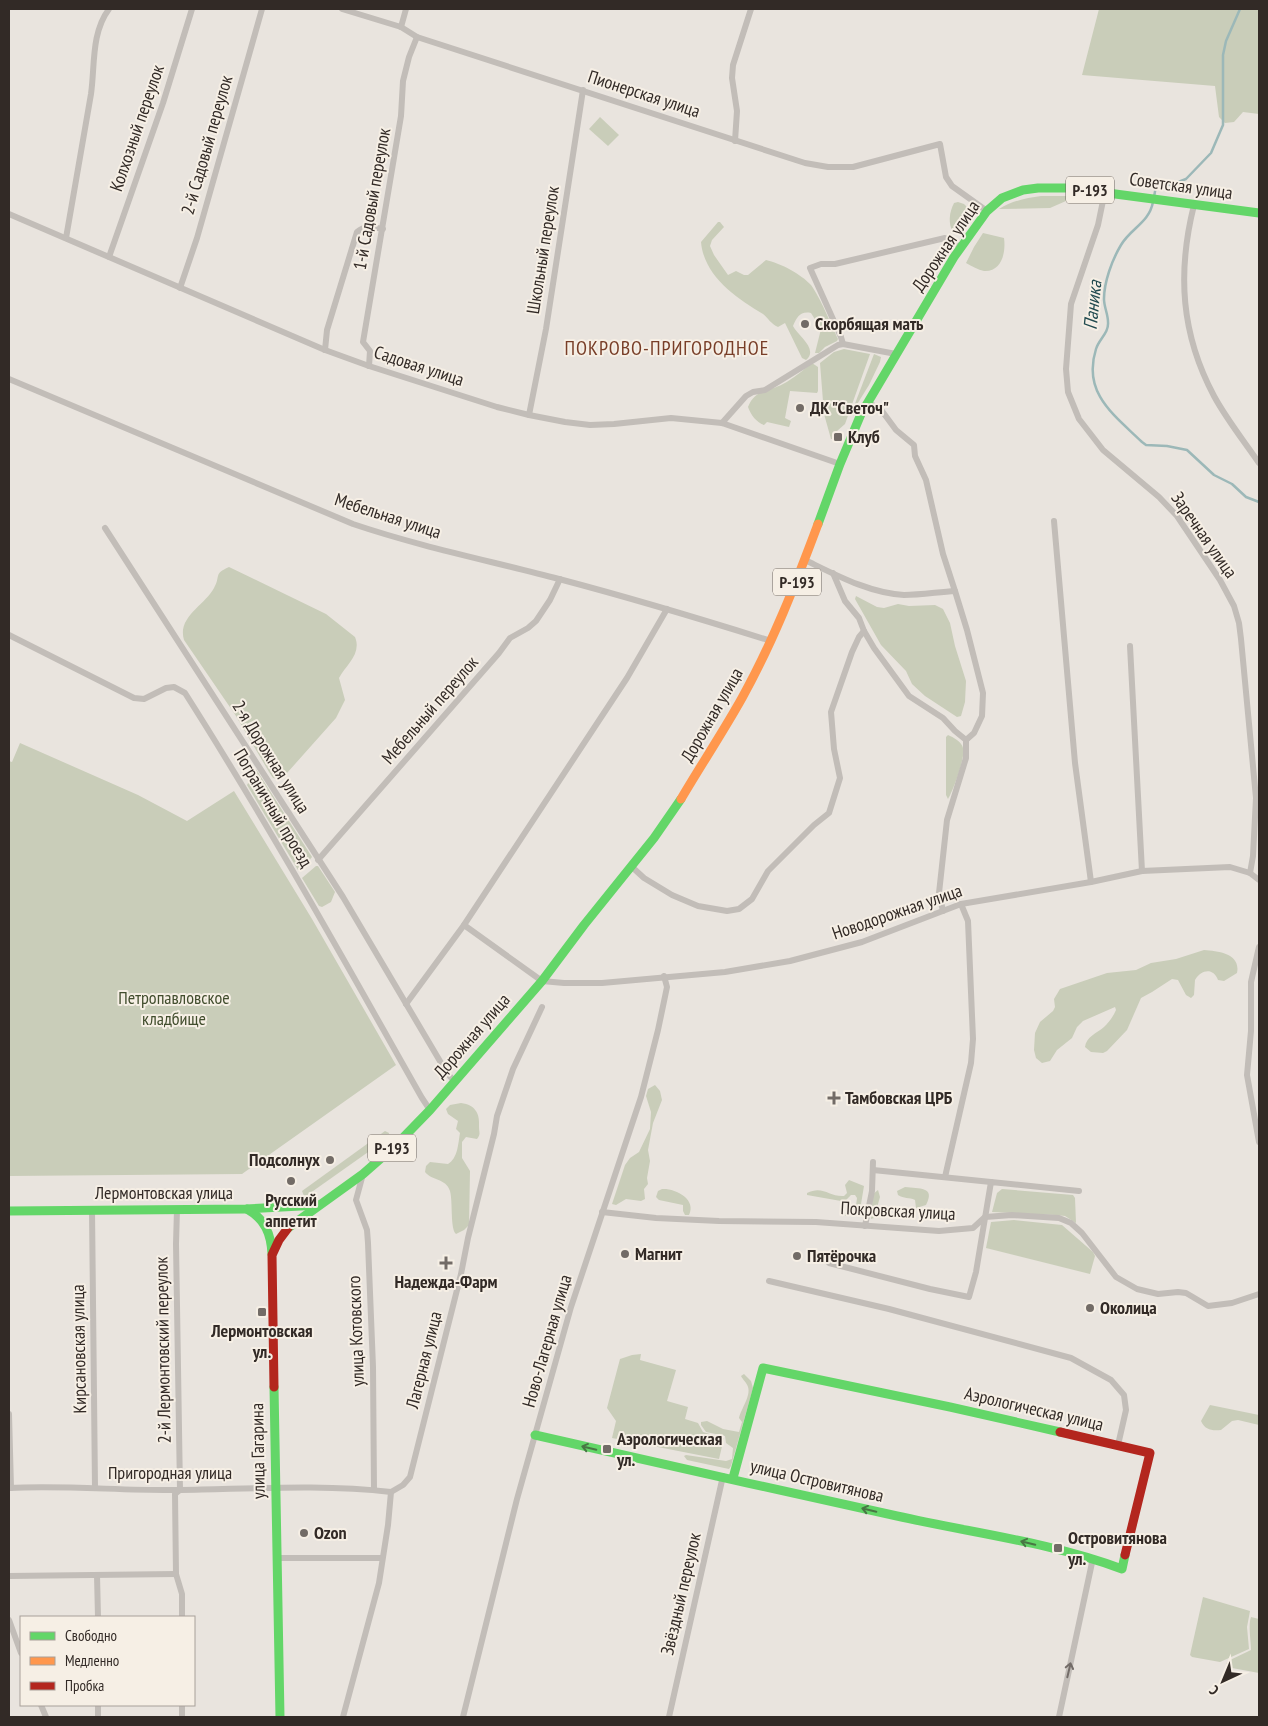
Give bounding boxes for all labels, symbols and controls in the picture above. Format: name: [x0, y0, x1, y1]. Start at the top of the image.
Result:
street label: Колхозный переулок: [104, 62, 169, 194]
street label: Пионерская улица: [585, 65, 703, 122]
street label: 2-й Садовый переулок: [176, 73, 237, 217]
street label: 1-й Садовый переулок: [348, 126, 395, 272]
street label: Советская улица: [1128, 167, 1234, 204]
road number: Р-193: [1066, 176, 1114, 204]
street label: Школьный переулок: [521, 184, 564, 316]
street label: Дорожная улица: [907, 196, 984, 296]
water label: Паника: [1077, 278, 1107, 331]
place label: Скорбящая мать: [815, 312, 924, 335]
marker: Скорбящая мать: [799, 318, 811, 330]
district label: ПОКРОВО-ПРИГОРОДНОЕ: [565, 335, 769, 361]
street label: Садовая улица: [371, 340, 467, 391]
place label: ДК "Светоч": [810, 396, 889, 419]
marker: ДК "Светоч": [794, 402, 806, 414]
place label: Клуб: [848, 425, 880, 448]
marker: Клуб: [832, 431, 844, 443]
street label: Заречная улица: [1166, 487, 1243, 582]
street label: Мебельная улица: [332, 488, 444, 544]
road number: Р-193: [773, 568, 821, 596]
street label: Мебельный переулок: [376, 651, 483, 769]
street label: Дорожная улица: [675, 664, 748, 766]
street label: 2-я Дорожная улица: [228, 696, 315, 817]
street label: Пограничный проезд: [229, 744, 318, 871]
street label: Новодорожная улица: [829, 879, 965, 945]
park label: Петропавловское кладбище: [118, 986, 230, 1030]
street label: Дорожная улица: [428, 988, 515, 1083]
place label: Тамбовская ЦРБ: [845, 1086, 953, 1109]
marker: Тамбовская ЦРБ: [827, 1091, 841, 1105]
road number: Р-193: [368, 1134, 416, 1162]
place label: Подсолнух: [249, 1148, 320, 1171]
marker: Подсолнух: [324, 1154, 336, 1166]
marker: Русский аппетит: [285, 1175, 297, 1187]
street label: Лермонтовская улица: [94, 1181, 233, 1204]
place label: Русский аппетит: [265, 1188, 318, 1232]
street label: Покровская улица: [840, 1196, 956, 1225]
place label: Магнит: [635, 1242, 683, 1265]
place label: Пятёрочка: [807, 1244, 876, 1267]
marker: Магнит: [619, 1248, 631, 1260]
marker: Пятёрочка: [791, 1250, 803, 1262]
street label: 2-й Лермонтовский переулок: [149, 1256, 176, 1444]
marker: Надежда-Фарм: [440, 1257, 452, 1269]
place label: Надежда-Фарм: [394, 1270, 498, 1293]
street label: Ново-Лагерная улица: [517, 1272, 576, 1410]
street label: улица Котовского: [342, 1275, 369, 1387]
street label: Кирсановская улица: [66, 1284, 91, 1414]
place label: Околица: [1100, 1296, 1157, 1319]
marker: Околица: [1084, 1302, 1096, 1314]
marker: Лермонтовская ул.: [256, 1306, 268, 1318]
street label: Лагерная улица: [400, 1309, 447, 1412]
place label: Лермонтовская ул.: [210, 1319, 313, 1363]
street label: Аэрологическая улица: [962, 1381, 1106, 1436]
street label: улица Гагарина: [245, 1403, 270, 1499]
place label: Аэрологическая ул.: [616, 1427, 722, 1471]
one-way arrow: [582, 1443, 598, 1452]
marker: Аэрологическая ул.: [601, 1443, 613, 1455]
street label: улица Островитянова: [748, 1454, 886, 1507]
street label: Пригородная улица: [108, 1461, 232, 1484]
one-way arrow: [862, 1505, 878, 1514]
place label: Ozon: [314, 1521, 347, 1544]
place label: Островитянова ул.: [1067, 1526, 1167, 1570]
marker: Ozon: [298, 1527, 310, 1539]
street label: Звёздный переулок: [655, 1531, 706, 1657]
one-way arrow: [1021, 1538, 1037, 1547]
marker: Островитянова ул.: [1052, 1542, 1064, 1554]
legend: [20, 1616, 195, 1706]
text: Свободно: [65, 1626, 117, 1645]
text: Медленно: [65, 1651, 119, 1670]
north arrow: [1198, 1656, 1248, 1706]
one-way arrow: [1065, 1662, 1075, 1678]
text: Пробка: [65, 1676, 104, 1695]
text: С: [1205, 1681, 1223, 1699]

